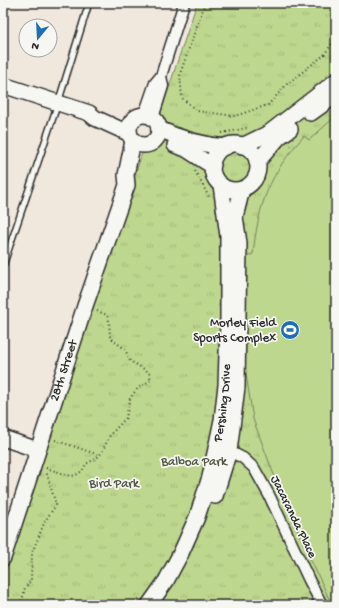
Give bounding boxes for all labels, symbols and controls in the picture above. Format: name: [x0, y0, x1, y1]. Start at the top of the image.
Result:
north arrow: [18, 18, 58, 58]
text: N: [30, 39, 41, 52]
place label: Morley Field Sports Complex: [193, 316, 277, 346]
sports icon: Morley Field Sports Complex: [279, 319, 301, 341]
street label: 28th Street: [47, 337, 81, 403]
street label: Pershing Drive: [210, 364, 234, 444]
park label: Balboa Park: [160, 455, 228, 470]
street label: Jacaranda Place: [267, 473, 320, 561]
park label: Bird Park: [88, 477, 140, 492]

